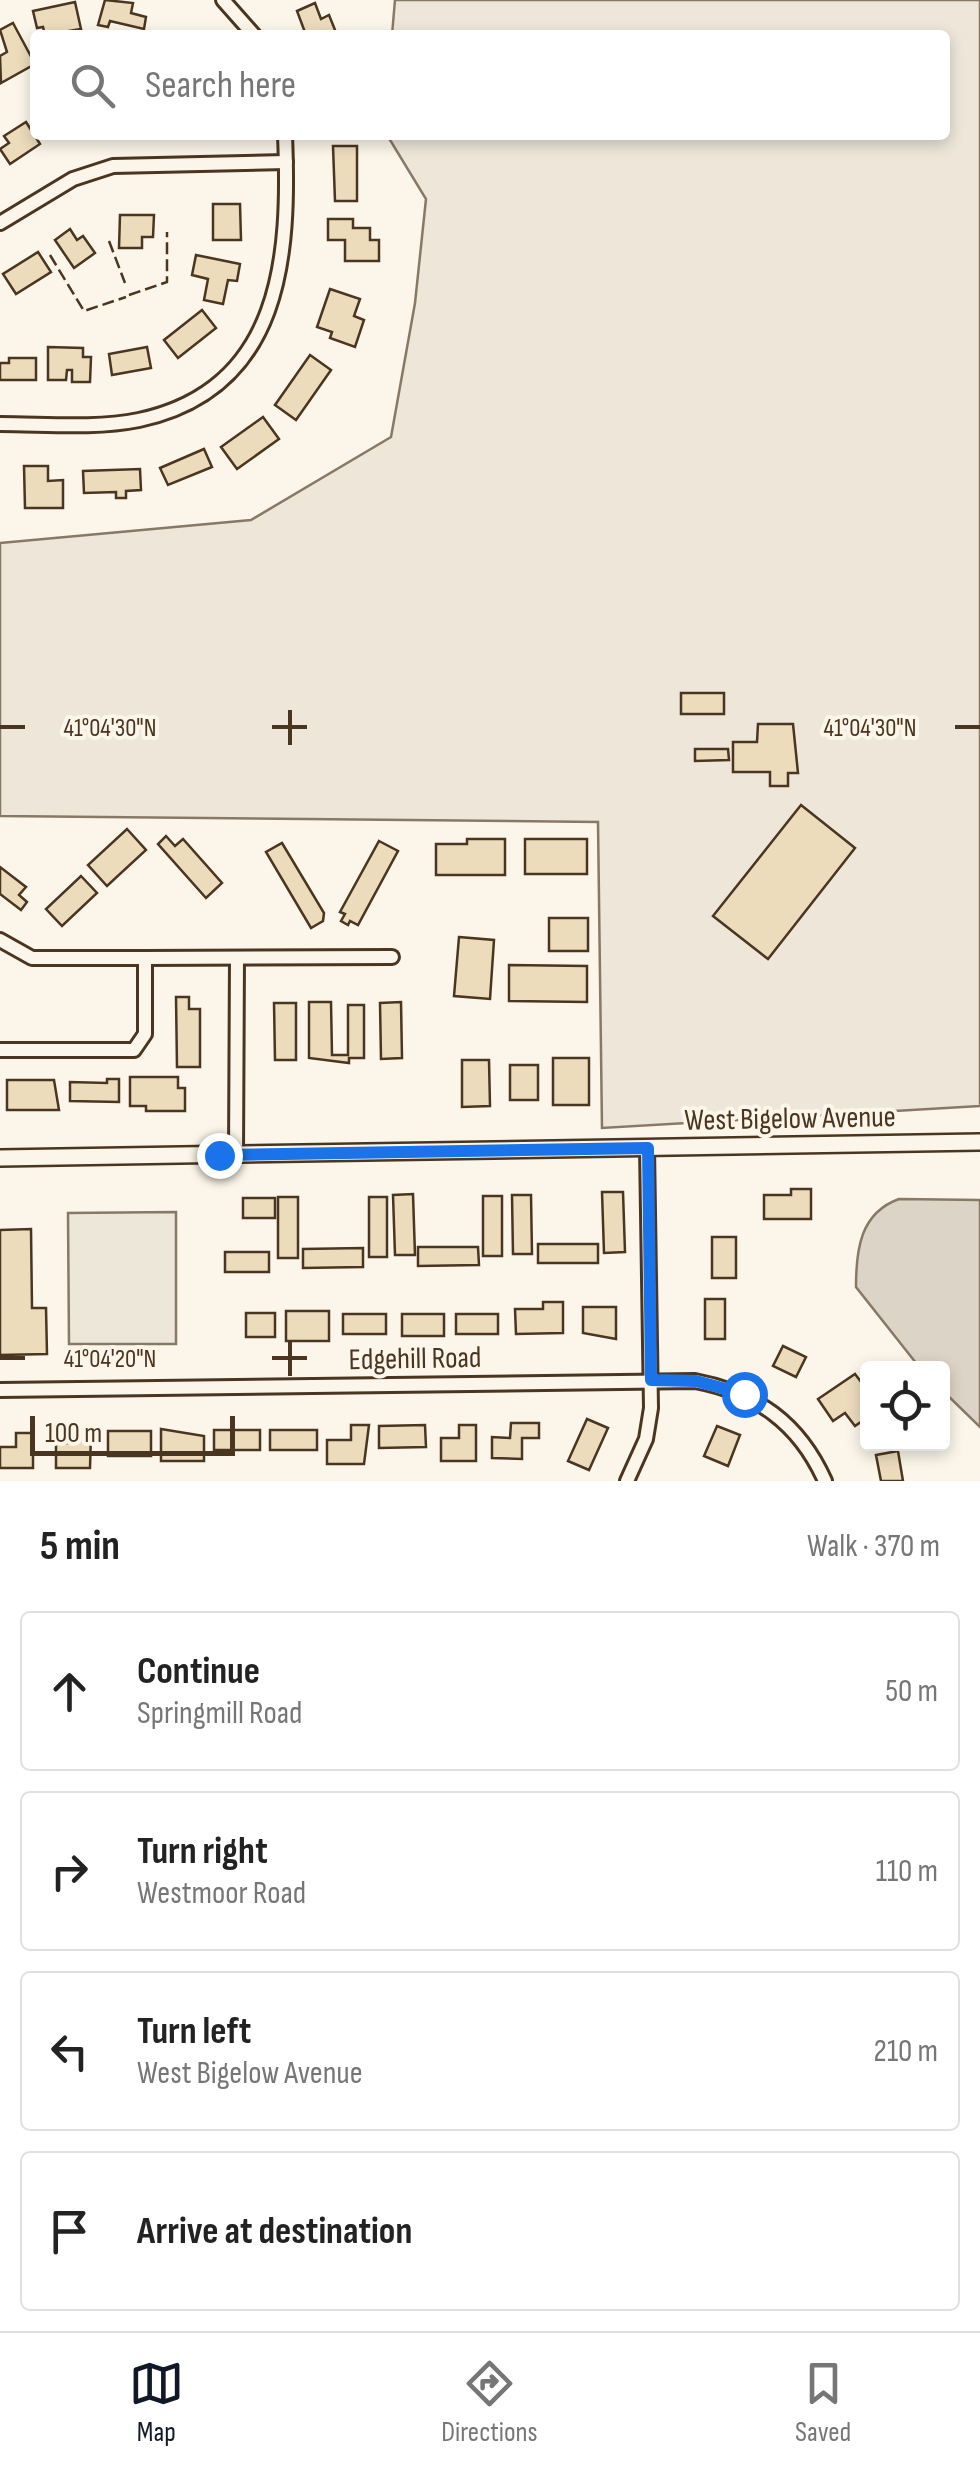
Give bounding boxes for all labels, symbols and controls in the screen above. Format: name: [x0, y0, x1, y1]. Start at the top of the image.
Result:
search box: [30, 30, 950, 140]
icon: search: [65, 58, 120, 113]
text: Search here: [145, 63, 296, 108]
text: 41°04'30"N: [64, 713, 156, 744]
text: 41°04'30"N: [824, 713, 916, 744]
street label: West Bigelow Avenue: [684, 1099, 896, 1139]
route end: [197, 1133, 243, 1179]
street label: Edgehill Road: [348, 1340, 482, 1378]
text: 41°04'20"N: [64, 1344, 156, 1375]
map controls: [860, 1361, 950, 1451]
button: locate: [860, 1361, 950, 1451]
route start: [722, 1372, 768, 1418]
scale bar: [30, 1411, 235, 1456]
text: 100 m: [45, 1417, 102, 1450]
text: 5 min: [40, 1521, 120, 1572]
text: Walk · 370 m: [807, 1527, 940, 1566]
text: Continue: [137, 1649, 260, 1694]
icon: ahead: [42, 1664, 97, 1719]
text: 50 m: [885, 1672, 938, 1711]
text: Springmill Road: [137, 1694, 302, 1733]
text: Turn right: [137, 1829, 268, 1874]
icon: right: [42, 1844, 97, 1899]
text: 110 m: [876, 1852, 938, 1891]
text: Westmoor Road: [137, 1874, 306, 1913]
text: Turn left: [137, 2009, 251, 2054]
icon: left: [42, 2024, 97, 2079]
text: 210 m: [874, 2032, 938, 2071]
text: West Bigelow Avenue: [137, 2054, 363, 2093]
icon: arrive: [42, 2204, 97, 2259]
text: Arrive at destination: [137, 2209, 412, 2254]
tab: Map: [129, 2356, 184, 2449]
tab: Directions: [441, 2356, 538, 2449]
tab: Saved: [795, 2356, 851, 2449]

